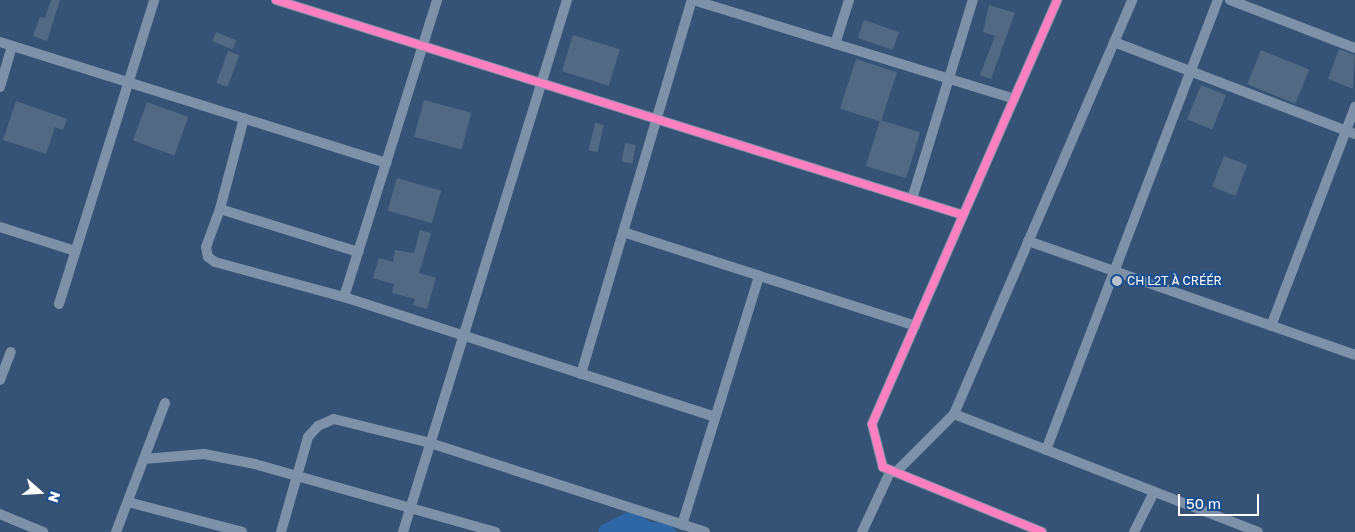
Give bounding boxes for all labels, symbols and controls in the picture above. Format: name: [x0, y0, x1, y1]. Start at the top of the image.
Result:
place label: CH L2T À CRÉÉR: [1127, 274, 1222, 288]
marker: CH L2T À CRÉÉR: [1111, 275, 1123, 287]
north arrow: [15, 467, 65, 517]
scale bar: [1180, 484, 1261, 516]
text: N: [45, 489, 64, 505]
text: 50 m: [1186, 494, 1221, 512]

